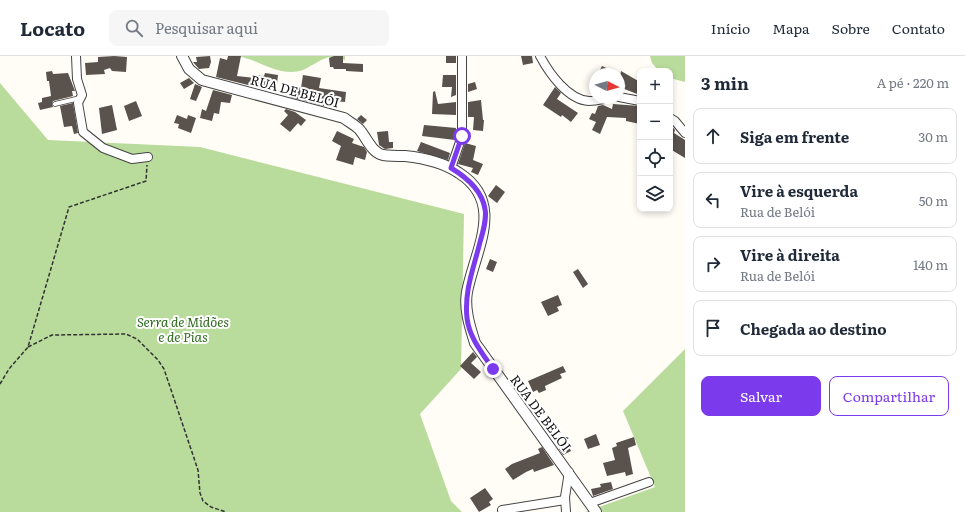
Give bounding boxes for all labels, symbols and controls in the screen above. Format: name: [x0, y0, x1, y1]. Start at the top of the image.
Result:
search box: [109, 10, 389, 46]
text: Locato: [20, 14, 85, 42]
text: Pesquisar aqui: [155, 16, 258, 39]
icon: search: [123, 17, 145, 39]
text: Início: [711, 18, 750, 38]
text: Mapa: [772, 18, 810, 38]
text: Sobre: [832, 18, 870, 38]
text: Contato: [892, 18, 945, 38]
north arrow: [589, 68, 625, 104]
map controls: [637, 68, 673, 212]
button: +: [637, 68, 673, 104]
street label: RUA DE BELÓI: [249, 70, 342, 112]
text: 3 min: [701, 70, 749, 95]
text: A pé · 220 m: [877, 73, 949, 92]
button: −: [637, 104, 673, 140]
icon: ahead: [702, 125, 724, 147]
text: Siga em frente: [740, 125, 849, 148]
route start: [453, 127, 471, 145]
text: 30 m: [918, 127, 948, 146]
button: locate: [637, 140, 673, 176]
button: layers: [637, 176, 673, 212]
text: Vire à esquerda: [740, 179, 858, 202]
icon: left: [702, 189, 724, 211]
text: 50 m: [919, 191, 948, 210]
text: Rua de Belói: [740, 202, 815, 221]
text: Vire à direita: [740, 243, 840, 266]
icon: right: [702, 253, 724, 275]
text: 140 m: [913, 255, 948, 274]
text: Rua de Belói: [740, 266, 815, 285]
park label: Serra de Midões e de Pias: [137, 312, 229, 346]
icon: arrive: [702, 317, 724, 339]
text: Chegada ao destino: [740, 317, 887, 340]
route end: [484, 360, 502, 378]
street label: RUA DE BELÓI: [506, 371, 576, 455]
button: Salvar: [701, 376, 821, 416]
button: Compartilhar: [829, 376, 949, 416]

